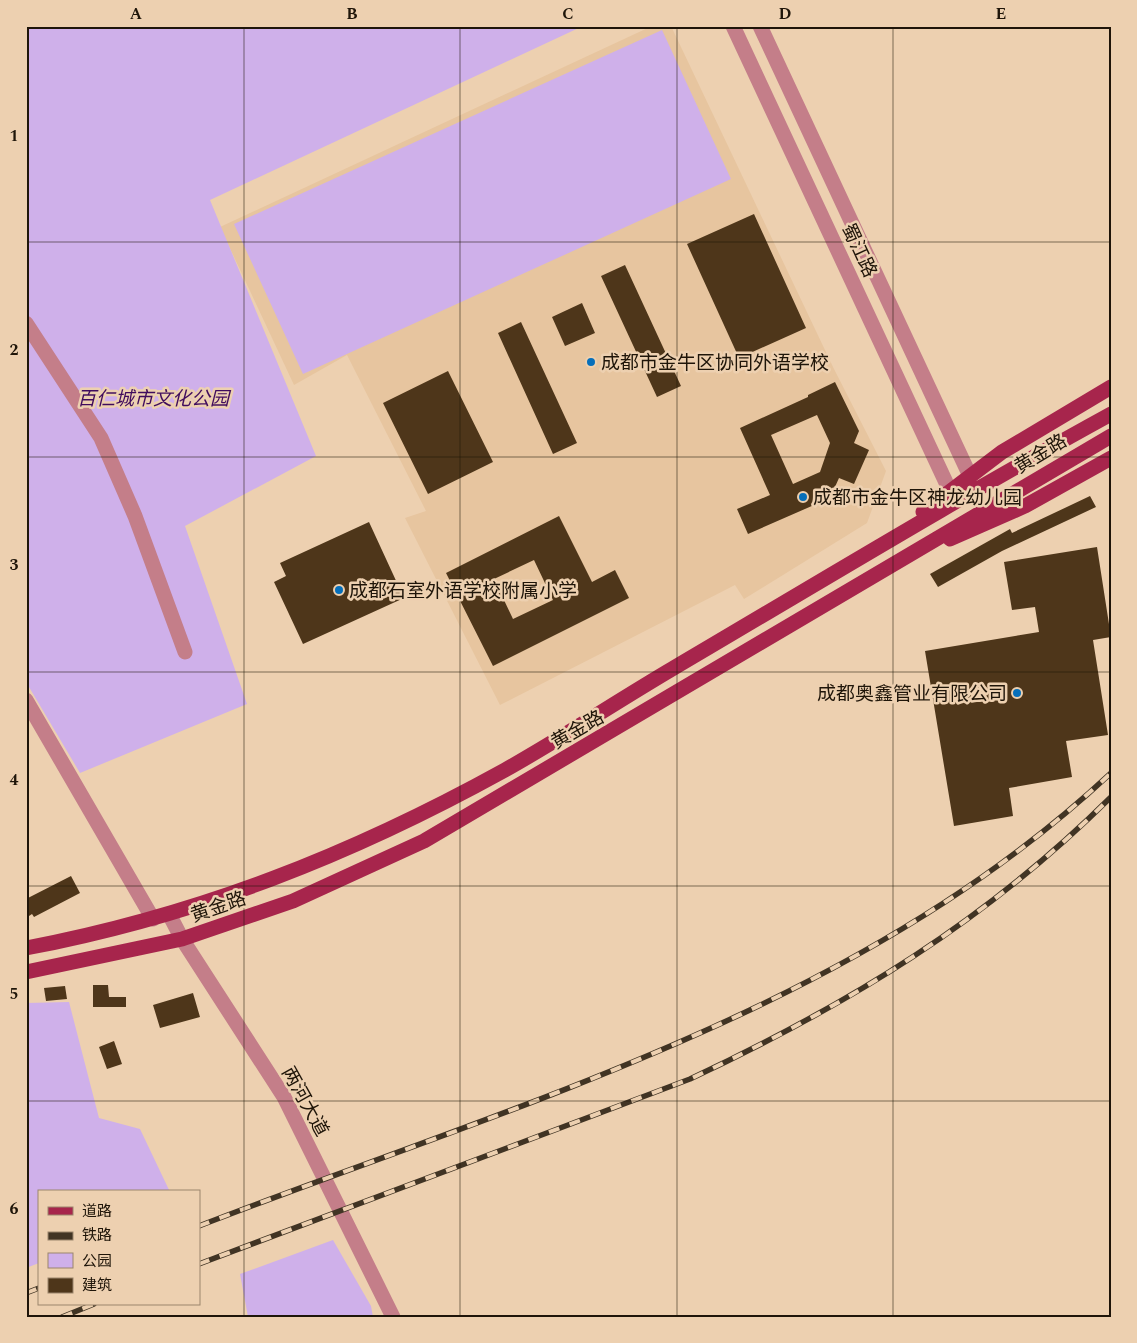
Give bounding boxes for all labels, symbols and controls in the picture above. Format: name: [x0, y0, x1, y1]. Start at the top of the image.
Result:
text: A: [130, 2, 143, 26]
text: B: [346, 2, 358, 26]
text: C: [562, 2, 574, 26]
text: D: [779, 2, 792, 26]
text: E: [996, 2, 1006, 26]
text: 1: [10, 124, 18, 148]
street label: 蜀江路: [833, 219, 884, 283]
text: 2: [10, 338, 19, 362]
place label: 成都市金牛区协同外语学校: [601, 349, 829, 378]
marker: 成都市金牛区协同外语学校: [585, 356, 597, 368]
park label: 百仁城市文化公园: [77, 385, 232, 414]
street label: 黄金路: [1009, 427, 1073, 481]
place label: 成都市金牛区神龙幼儿园: [813, 484, 1022, 513]
marker: 成都市金牛区神龙幼儿园: [797, 491, 809, 503]
text: 3: [10, 553, 19, 577]
place label: 成都石室外语学校附属小学: [349, 577, 577, 606]
marker: 成都石室外语学校附属小学: [333, 584, 345, 596]
place label: 成都奥鑫管业有限公司: [817, 680, 1007, 709]
marker: 成都奥鑫管业有限公司: [1011, 687, 1023, 699]
street label: 黄金路: [546, 703, 610, 757]
text: 4: [10, 768, 19, 792]
street label: 黄金路: [187, 884, 250, 930]
text: 5: [10, 982, 18, 1006]
street label: 两河大道: [274, 1061, 336, 1142]
legend: [38, 1190, 200, 1306]
text: 6: [10, 1197, 19, 1221]
text: 道路: [82, 1200, 112, 1223]
text: 铁路: [82, 1224, 112, 1247]
text: 公园: [82, 1250, 112, 1273]
text: 建筑: [82, 1274, 112, 1297]

